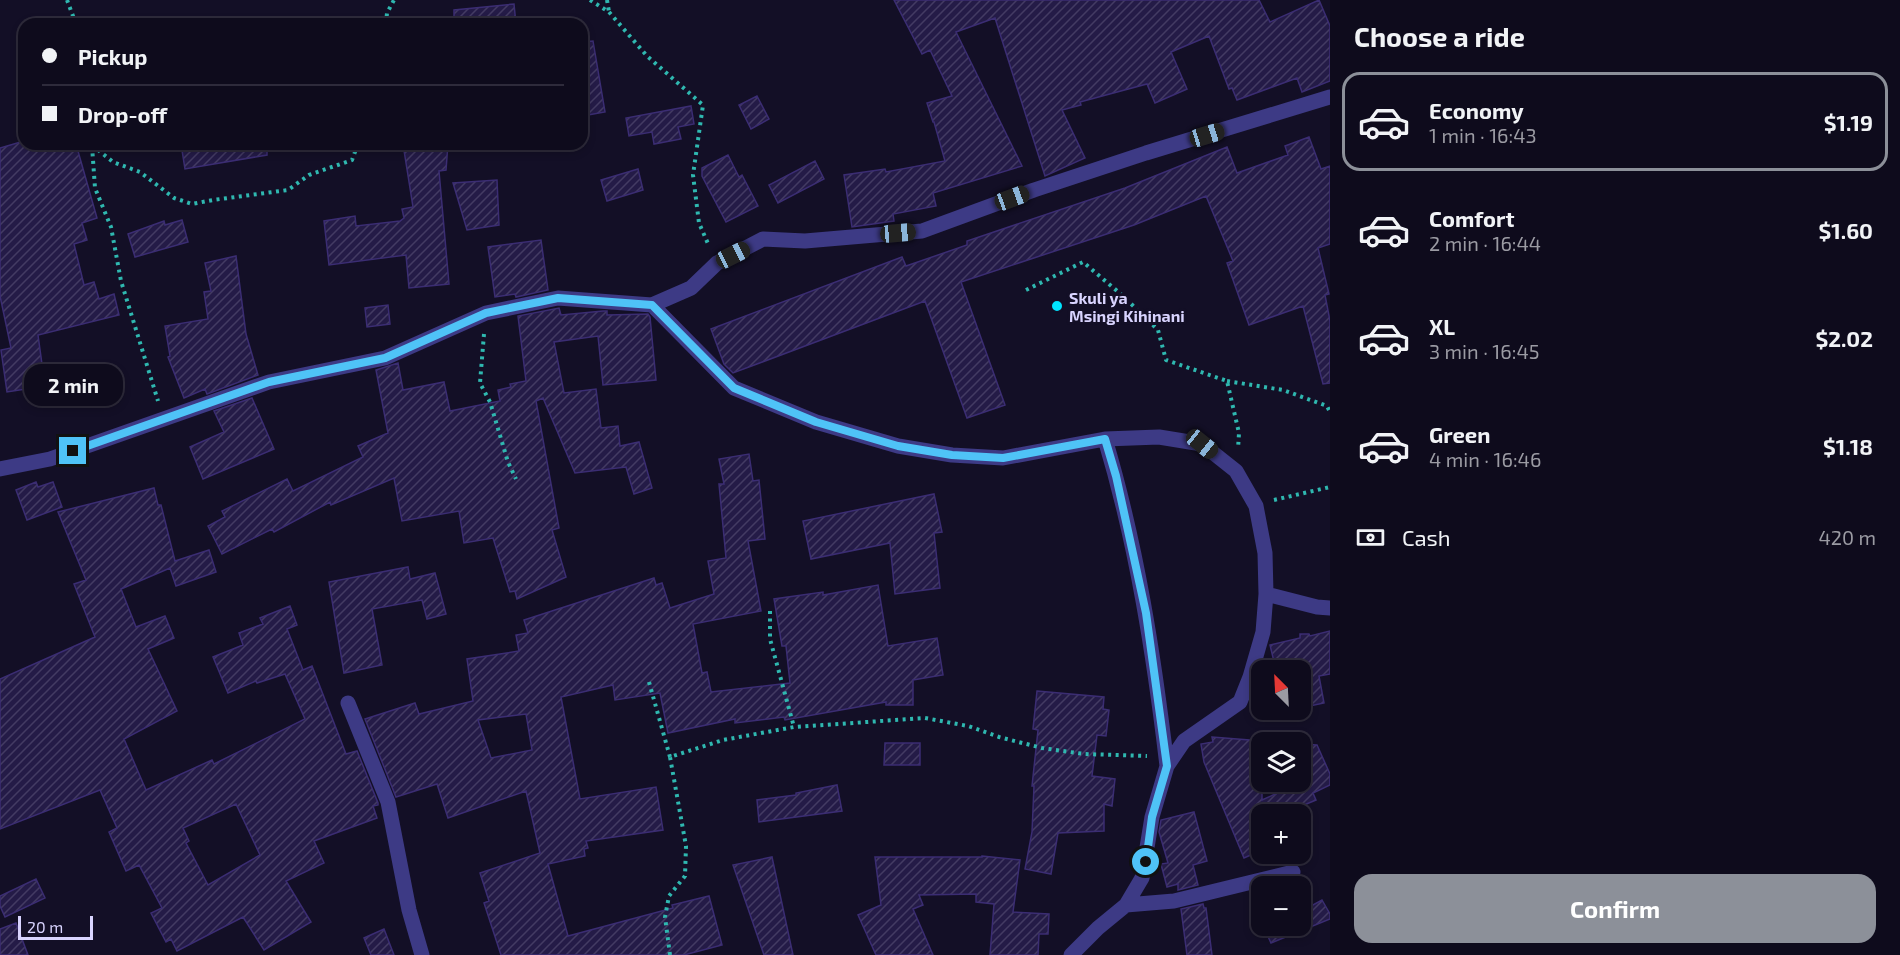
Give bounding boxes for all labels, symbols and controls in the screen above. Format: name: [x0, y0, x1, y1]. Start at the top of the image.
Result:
text: Choose a ride: [1354, 20, 1525, 52]
text: Pickup: [78, 43, 147, 69]
icon: car: [1357, 95, 1411, 149]
text: Economy: [1429, 97, 1524, 123]
text: Drop-off: [78, 101, 167, 127]
text: $1.19: [1824, 109, 1873, 135]
car: [1187, 121, 1227, 149]
text: 1 min · 16:43: [1429, 123, 1537, 147]
car: [992, 183, 1032, 213]
icon: car: [1357, 203, 1411, 257]
text: Comfort: [1429, 205, 1514, 231]
text: $1.60: [1819, 217, 1873, 243]
car: [879, 222, 917, 244]
text: 2 min · 16:44: [1429, 231, 1541, 255]
car: [713, 239, 753, 271]
place label: Skuli ya Msingi Kihinani: [1069, 288, 1185, 325]
marker: Skuli ya Msingi Kihinani: [1050, 299, 1064, 313]
icon: car: [1357, 311, 1411, 365]
text: XL: [1429, 313, 1455, 339]
text: $2.02: [1815, 325, 1873, 351]
text: 3 min · 16:45: [1429, 339, 1539, 363]
callout: 2 min: [23, 364, 122, 406]
text: 2 min: [48, 373, 99, 397]
icon: car: [1357, 419, 1411, 473]
text: Green: [1429, 421, 1491, 447]
car: [1182, 426, 1222, 462]
text: $1.18: [1823, 433, 1873, 459]
route end: [59, 437, 86, 464]
text: 4 min · 16:46: [1429, 447, 1541, 471]
icon: cash: [1354, 521, 1387, 554]
text: Cash: [1402, 524, 1451, 550]
text: 420 m: [1818, 525, 1876, 549]
north arrow: [1251, 660, 1311, 720]
map controls: [1251, 660, 1311, 936]
button: layers: [1251, 732, 1311, 792]
button: +: [1251, 804, 1311, 864]
route start: [1132, 848, 1159, 875]
button: Confirm: [1354, 874, 1876, 943]
button: −: [1251, 876, 1311, 936]
scale bar: [18, 913, 93, 940]
text: 20 m: [27, 917, 63, 936]

